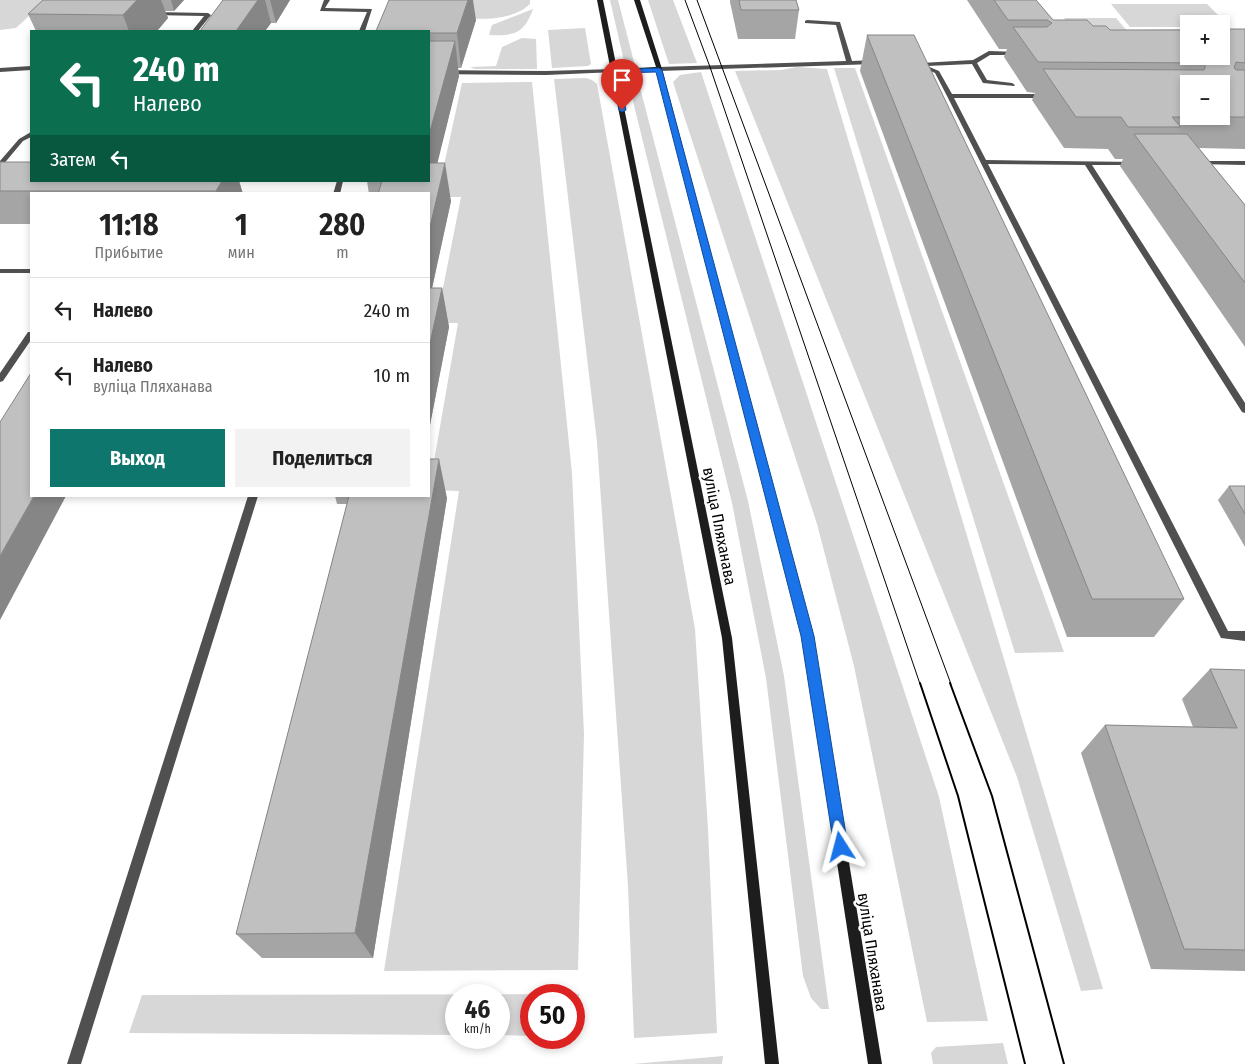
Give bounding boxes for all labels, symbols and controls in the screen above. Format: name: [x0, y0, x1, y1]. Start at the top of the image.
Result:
map controls: [1180, 15, 1230, 125]
button: +: [1180, 15, 1230, 65]
text: 240 m: [133, 48, 220, 90]
icon: left: [50, 50, 115, 115]
pin: [601, 59, 643, 110]
icon: arrive: [608, 66, 636, 94]
button: −: [1180, 75, 1230, 125]
text: Налево: [133, 90, 202, 117]
icon: left: [106, 145, 134, 173]
text: Затем: [50, 148, 96, 171]
text: 11:18: [99, 207, 159, 243]
text: 1: [235, 207, 248, 243]
text: 280: [319, 207, 365, 243]
text: Прибытие: [95, 243, 163, 262]
text: мин: [228, 243, 255, 262]
text: m: [336, 243, 349, 262]
icon: left: [50, 296, 78, 324]
text: Налево: [93, 299, 153, 322]
text: 240 m: [364, 299, 410, 322]
text: Налево: [93, 354, 153, 377]
icon: left: [50, 361, 78, 389]
text: 10 m: [374, 364, 410, 387]
text: вуліца Пляханава: [93, 377, 213, 396]
button: Выход: [50, 429, 225, 487]
button: Поделиться: [235, 429, 410, 487]
street label: вуліца Пляханава: [699, 466, 740, 587]
position arrow: [814, 820, 866, 872]
street label: вуліца Пляханава: [854, 892, 891, 1013]
speed limit sign: 50: [520, 984, 585, 1049]
text: 46: [465, 995, 490, 1025]
text: km/h: [464, 1022, 491, 1036]

